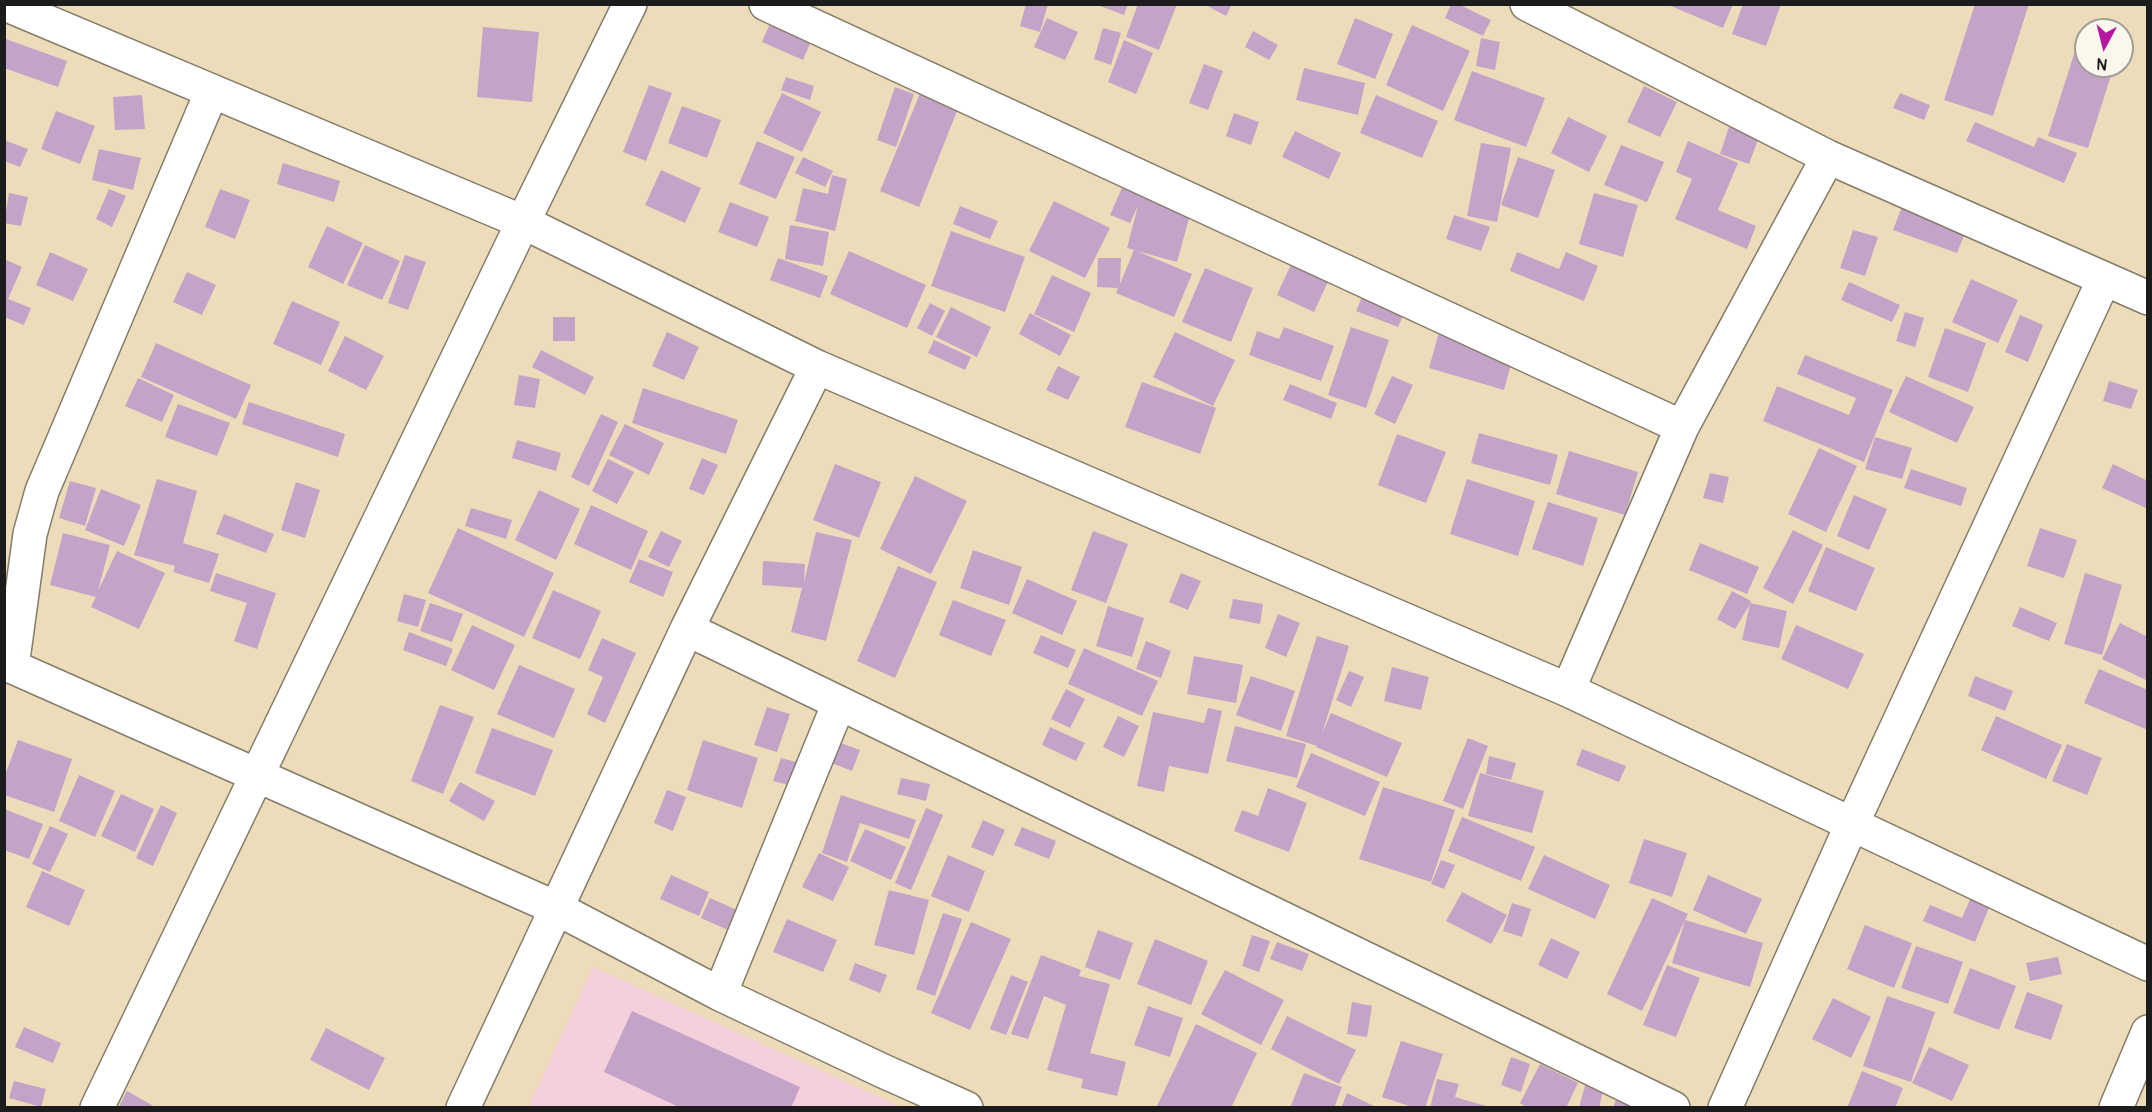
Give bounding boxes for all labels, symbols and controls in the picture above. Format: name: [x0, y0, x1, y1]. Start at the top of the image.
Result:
north arrow: [2074, 18, 2134, 78]
text: N: [2095, 53, 2109, 74]

